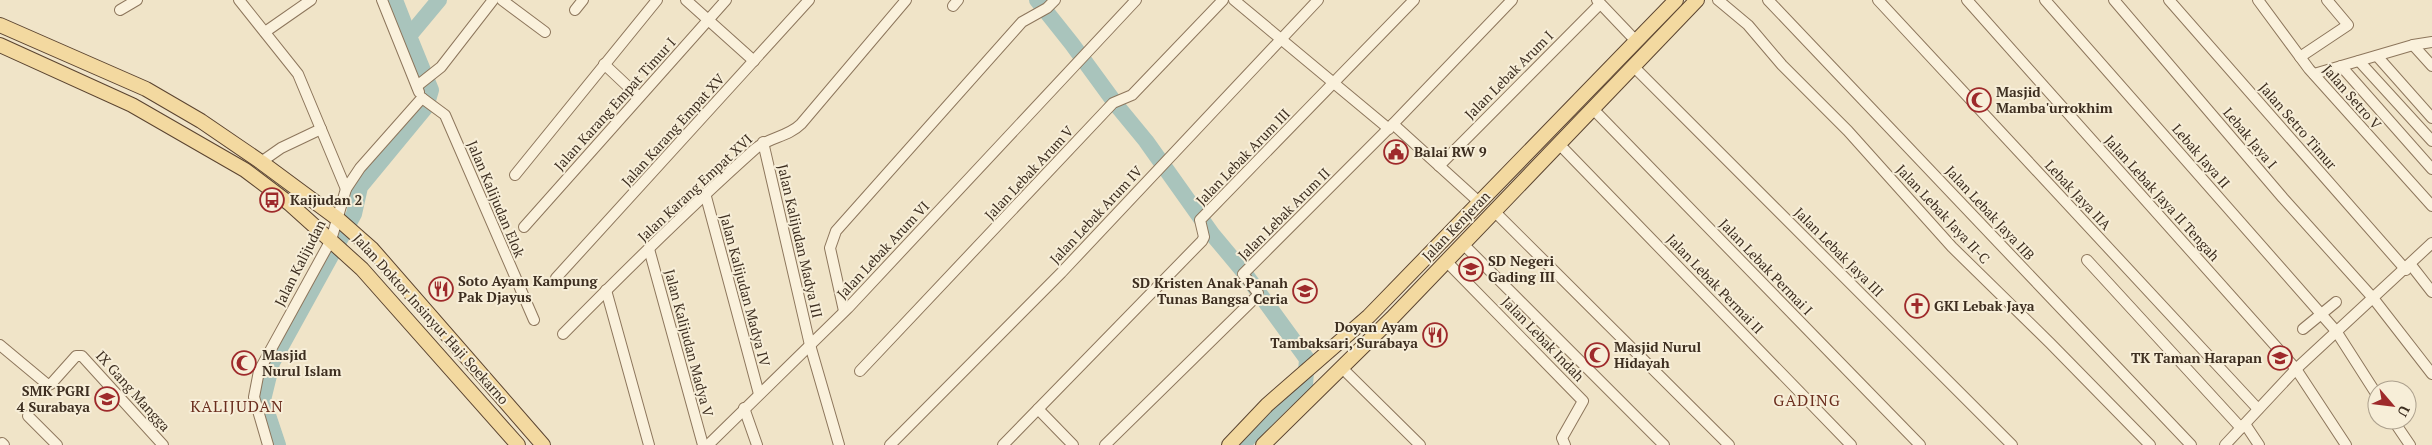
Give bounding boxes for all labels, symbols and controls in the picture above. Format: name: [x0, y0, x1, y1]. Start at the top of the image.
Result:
street label: Jalan Lebak Arum I: [1460, 26, 1557, 123]
street label: Jalan Karang Empat Timur I: [550, 33, 680, 174]
street label: Jalan Setro V: [2319, 60, 2386, 134]
street label: Jalan Karang Empat XV: [617, 69, 729, 190]
street label: Jalan Setro Timur: [2255, 78, 2342, 174]
place label: Masjid Mamba'urrokhim: [1996, 82, 2113, 117]
mosque icon: Masjid Mamba'urrokhim: [1966, 87, 1992, 113]
street label: Lebak Jaya I: [2219, 103, 2282, 172]
street label: Jalan Lebak Arum III: [1191, 104, 1294, 209]
street label: Lebak Jaya II: [2168, 120, 2235, 192]
street label: Jalan Lebak Arum V: [980, 121, 1078, 224]
street label: Jalan Karang Empat XVI: [633, 129, 756, 246]
street label: Jalan Lebak Jaya II Tengah: [2101, 131, 2224, 265]
street label: Jalan Kalijudan Elok: [463, 137, 530, 261]
public building icon: Balai RW 9: [1383, 139, 1409, 165]
place label: Balai RW 9: [1414, 142, 1487, 161]
street label: Lebak Jaya IIA: [2041, 156, 2116, 234]
street label: Jalan Lebak Jaya II-C: [1892, 160, 1994, 267]
street label: Jalan Lebak Arum IV: [1045, 161, 1146, 268]
street label: Jalan Lebak Jaya IIB: [1942, 161, 2039, 264]
street label: Jalan Kalijudan Madya III: [774, 162, 827, 320]
street label: Jalan Lebak Arum II: [1233, 163, 1334, 264]
street label: Jalan Kenjeran: [1417, 186, 1494, 265]
bus stop icon: Kaijudan 2: [259, 187, 285, 213]
place label: Kaijudan 2: [290, 190, 363, 209]
street label: Jalan Lebak Arum VI: [832, 197, 933, 303]
street label: Jalan Lebak Jaya III: [1791, 203, 1888, 301]
street label: Jalan Kalijudan Madya IV: [716, 212, 775, 369]
street label: Jalan Lebak Permai I: [1715, 214, 1817, 319]
street label: Jalan Kalijudan: [270, 216, 330, 309]
street label: Jalan Doktor Insinyur Haji Soekarno: [349, 229, 514, 408]
street label: Jalan Lebak Permai II: [1663, 230, 1768, 338]
place label: SD Negeri Gading III: [1488, 251, 1555, 286]
school or university icon: SD Negeri Gading III: [1458, 256, 1484, 282]
street label: Jalan Kalijudan Madya V: [661, 267, 718, 419]
place label: Soto Ayam Kampung Pak Djayus: [458, 271, 599, 306]
place label: SD Kristen Anak Panah Tunas Bangsa Ceria: [1132, 273, 1288, 308]
restaurant icon: Soto Ayam Kampung Pak Djayus: [428, 276, 454, 302]
school or university icon: SD Kristen Anak Panah Tunas Bangsa Ceria: [1292, 278, 1318, 304]
street label: Jalan Lebak Indah: [1498, 292, 1589, 385]
church icon: GKI Lebak Jaya: [1904, 293, 1930, 319]
place label: GKI Lebak Jaya: [1934, 296, 2035, 315]
place label: Doyan Ayam Tambaksari, Surabaya: [1270, 317, 1418, 352]
restaurant icon: Doyan Ayam Tambaksari, Surabaya: [1422, 322, 1448, 348]
place label: Masjid Nurul Hidayah: [1614, 337, 1702, 372]
mosque icon: Masjid Nurul Hidayah: [1584, 342, 1610, 368]
place label: Masjid Nurul Islam: [262, 345, 341, 380]
school or university icon: TK Taman Harapan: [2267, 345, 2293, 371]
street label: IX Gang Mangga: [92, 346, 175, 435]
place label: TK Taman Harapan: [2131, 348, 2262, 367]
mosque icon: Masjid Nurul Islam: [231, 350, 257, 376]
north arrow: [2367, 380, 2417, 430]
place label: SMK PGRI 4 Surabaya: [17, 381, 90, 416]
school or university icon: SMK PGRI 4 Surabaya: [94, 386, 120, 412]
district label: GADING: [1773, 389, 1841, 411]
district label: KALIJUDAN: [190, 395, 284, 417]
text: U: [2393, 402, 2415, 420]

